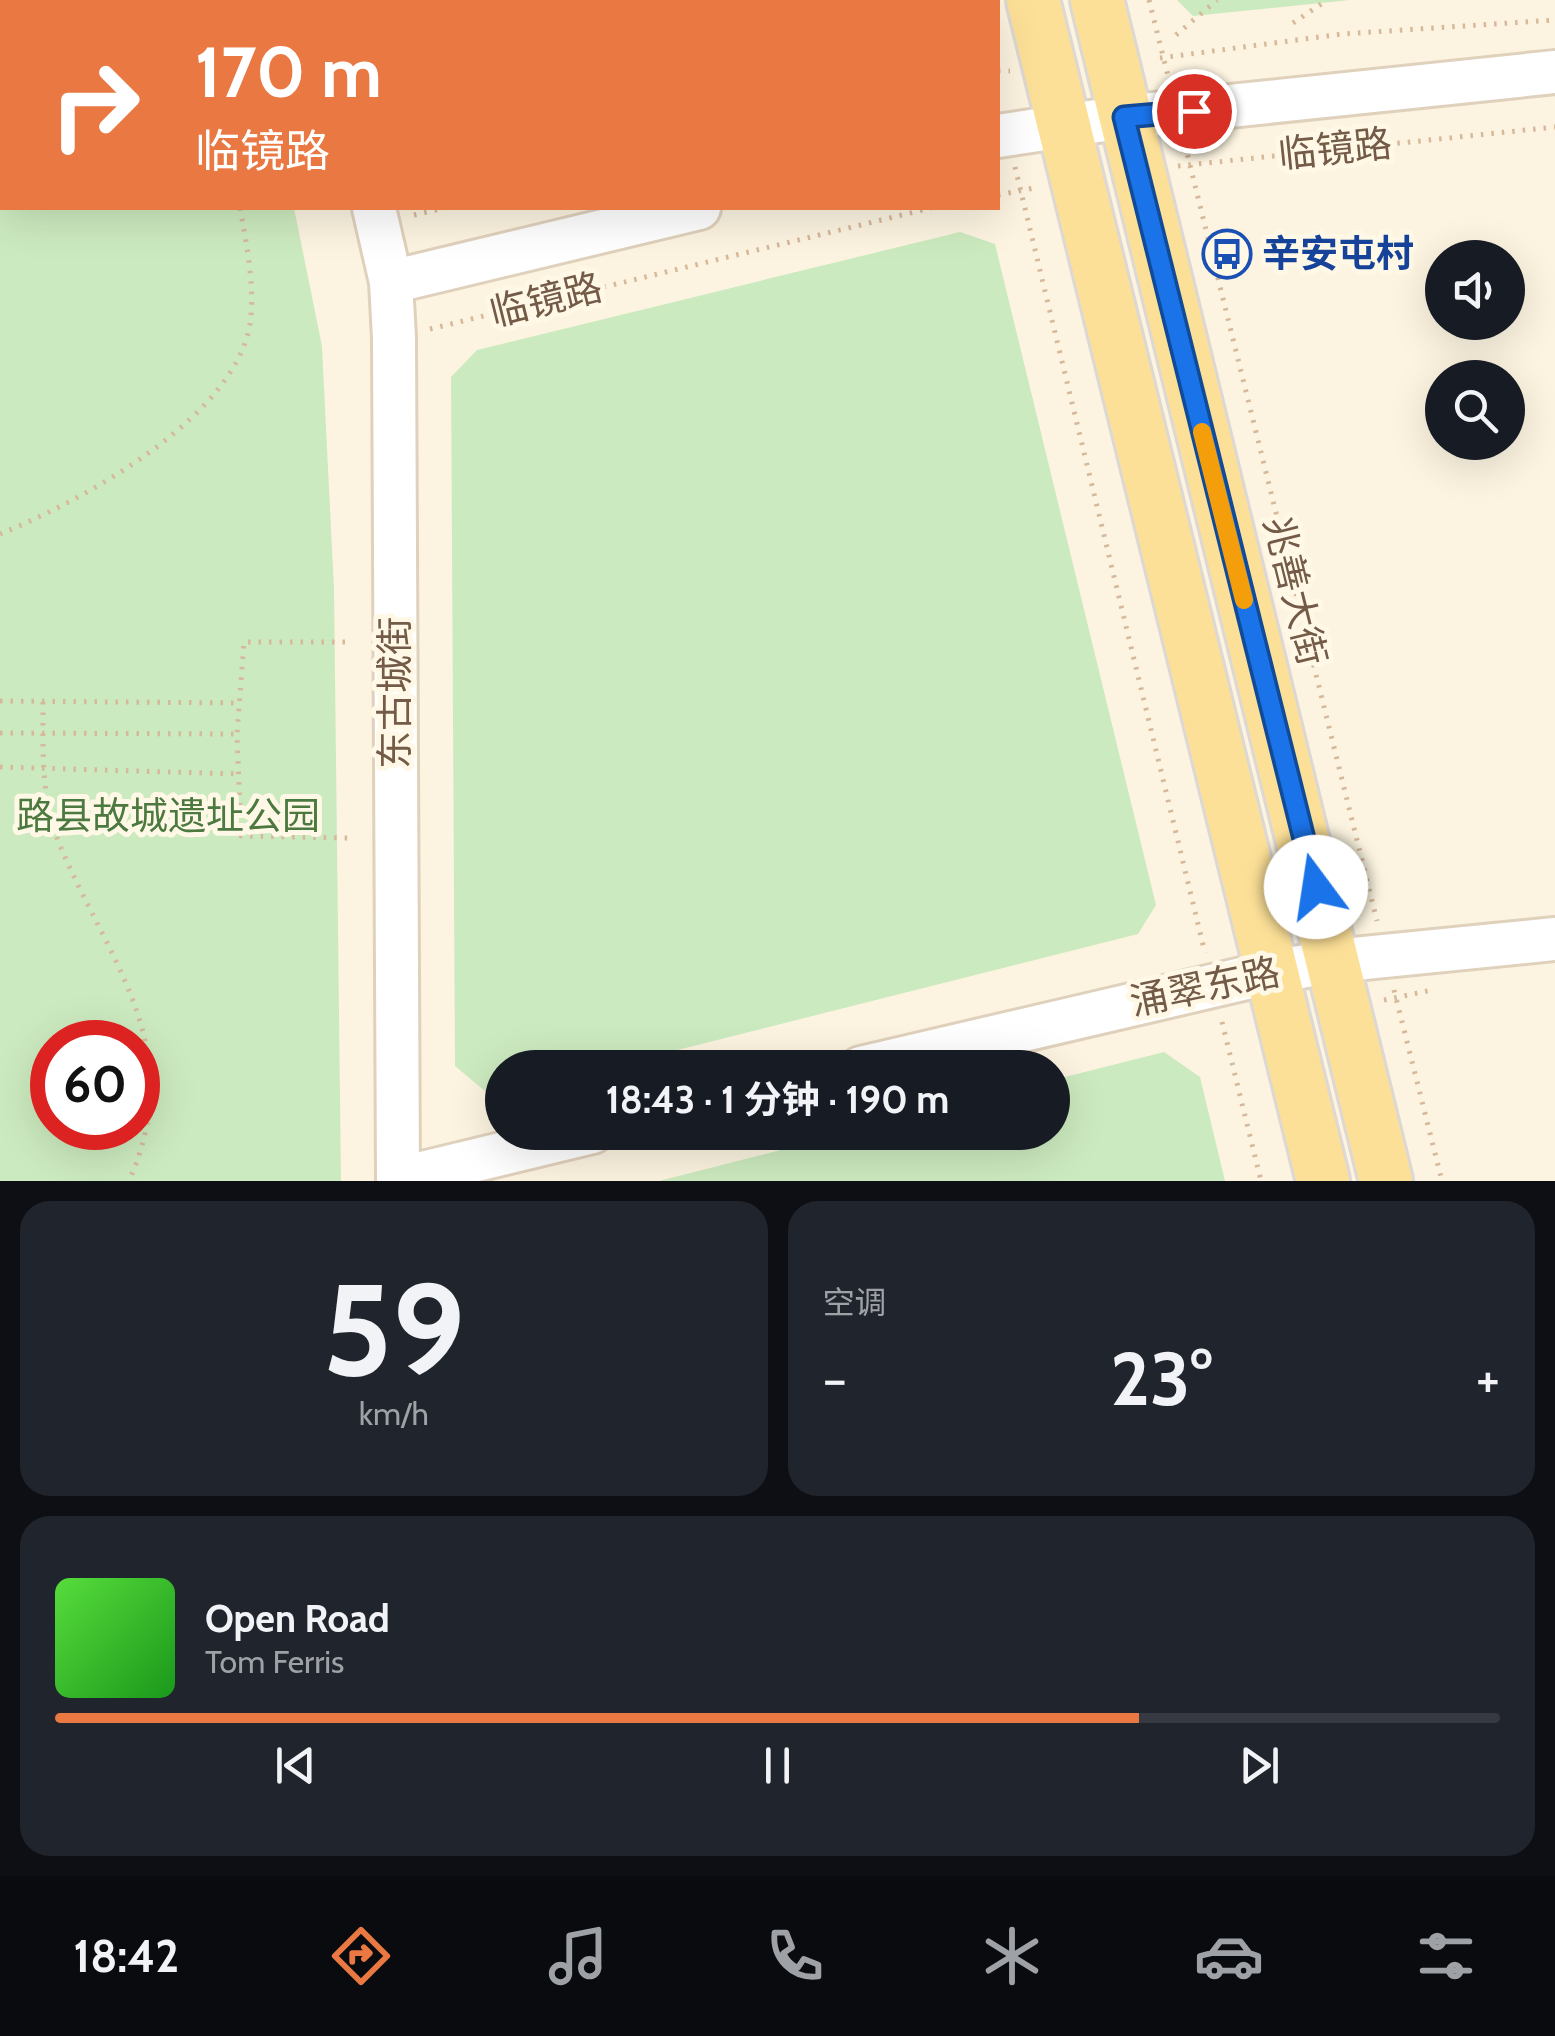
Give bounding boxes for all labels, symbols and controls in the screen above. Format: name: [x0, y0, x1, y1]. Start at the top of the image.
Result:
text: 170 m: [195, 29, 382, 115]
icon: right: [30, 40, 160, 170]
pin: [1152, 69, 1237, 154]
icon: arrive: [1167, 84, 1222, 139]
street label: 临镜路: [1276, 119, 1394, 178]
text: 临镜路: [195, 124, 330, 178]
bus stop icon: 辛安屯村: [1201, 228, 1253, 280]
place label: 辛安屯村: [1262, 230, 1414, 277]
map controls: [1425, 240, 1525, 460]
button: sound: [1425, 240, 1525, 340]
street label: 临镜路: [485, 263, 607, 336]
button: search: [1425, 360, 1525, 460]
street label: 兆善大街: [1254, 511, 1337, 670]
street label: 东古城街: [371, 617, 418, 769]
park label: 路县故城遗址公园: [16, 792, 320, 839]
position arrow: [1264, 835, 1368, 939]
street label: 涌翠东路: [1126, 948, 1284, 1025]
speed limit sign: 60: [30, 1020, 160, 1150]
text: 18:43 · 1 分钟 · 190 m: [606, 1076, 949, 1123]
text: 59: [322, 1250, 465, 1408]
text: 空调: [823, 1283, 887, 1322]
text: 23°: [1110, 1333, 1212, 1424]
text: −: [823, 1345, 847, 1412]
text: +: [1476, 1345, 1500, 1412]
text: km/h: [359, 1394, 429, 1433]
text: Open Road: [205, 1595, 390, 1642]
text: Tom Ferris: [205, 1642, 344, 1681]
icon: previous: [268, 1738, 323, 1793]
icon: pause: [750, 1738, 805, 1793]
icon: next: [1232, 1738, 1287, 1793]
icon: directions: [326, 1921, 396, 1991]
icon: music: [543, 1921, 613, 1991]
icon: phone: [760, 1921, 830, 1991]
icon: climate: [977, 1921, 1047, 1991]
icon: car: [1194, 1921, 1264, 1991]
icon: filters: [1411, 1921, 1481, 1991]
text: 18:42: [74, 1929, 179, 1983]

